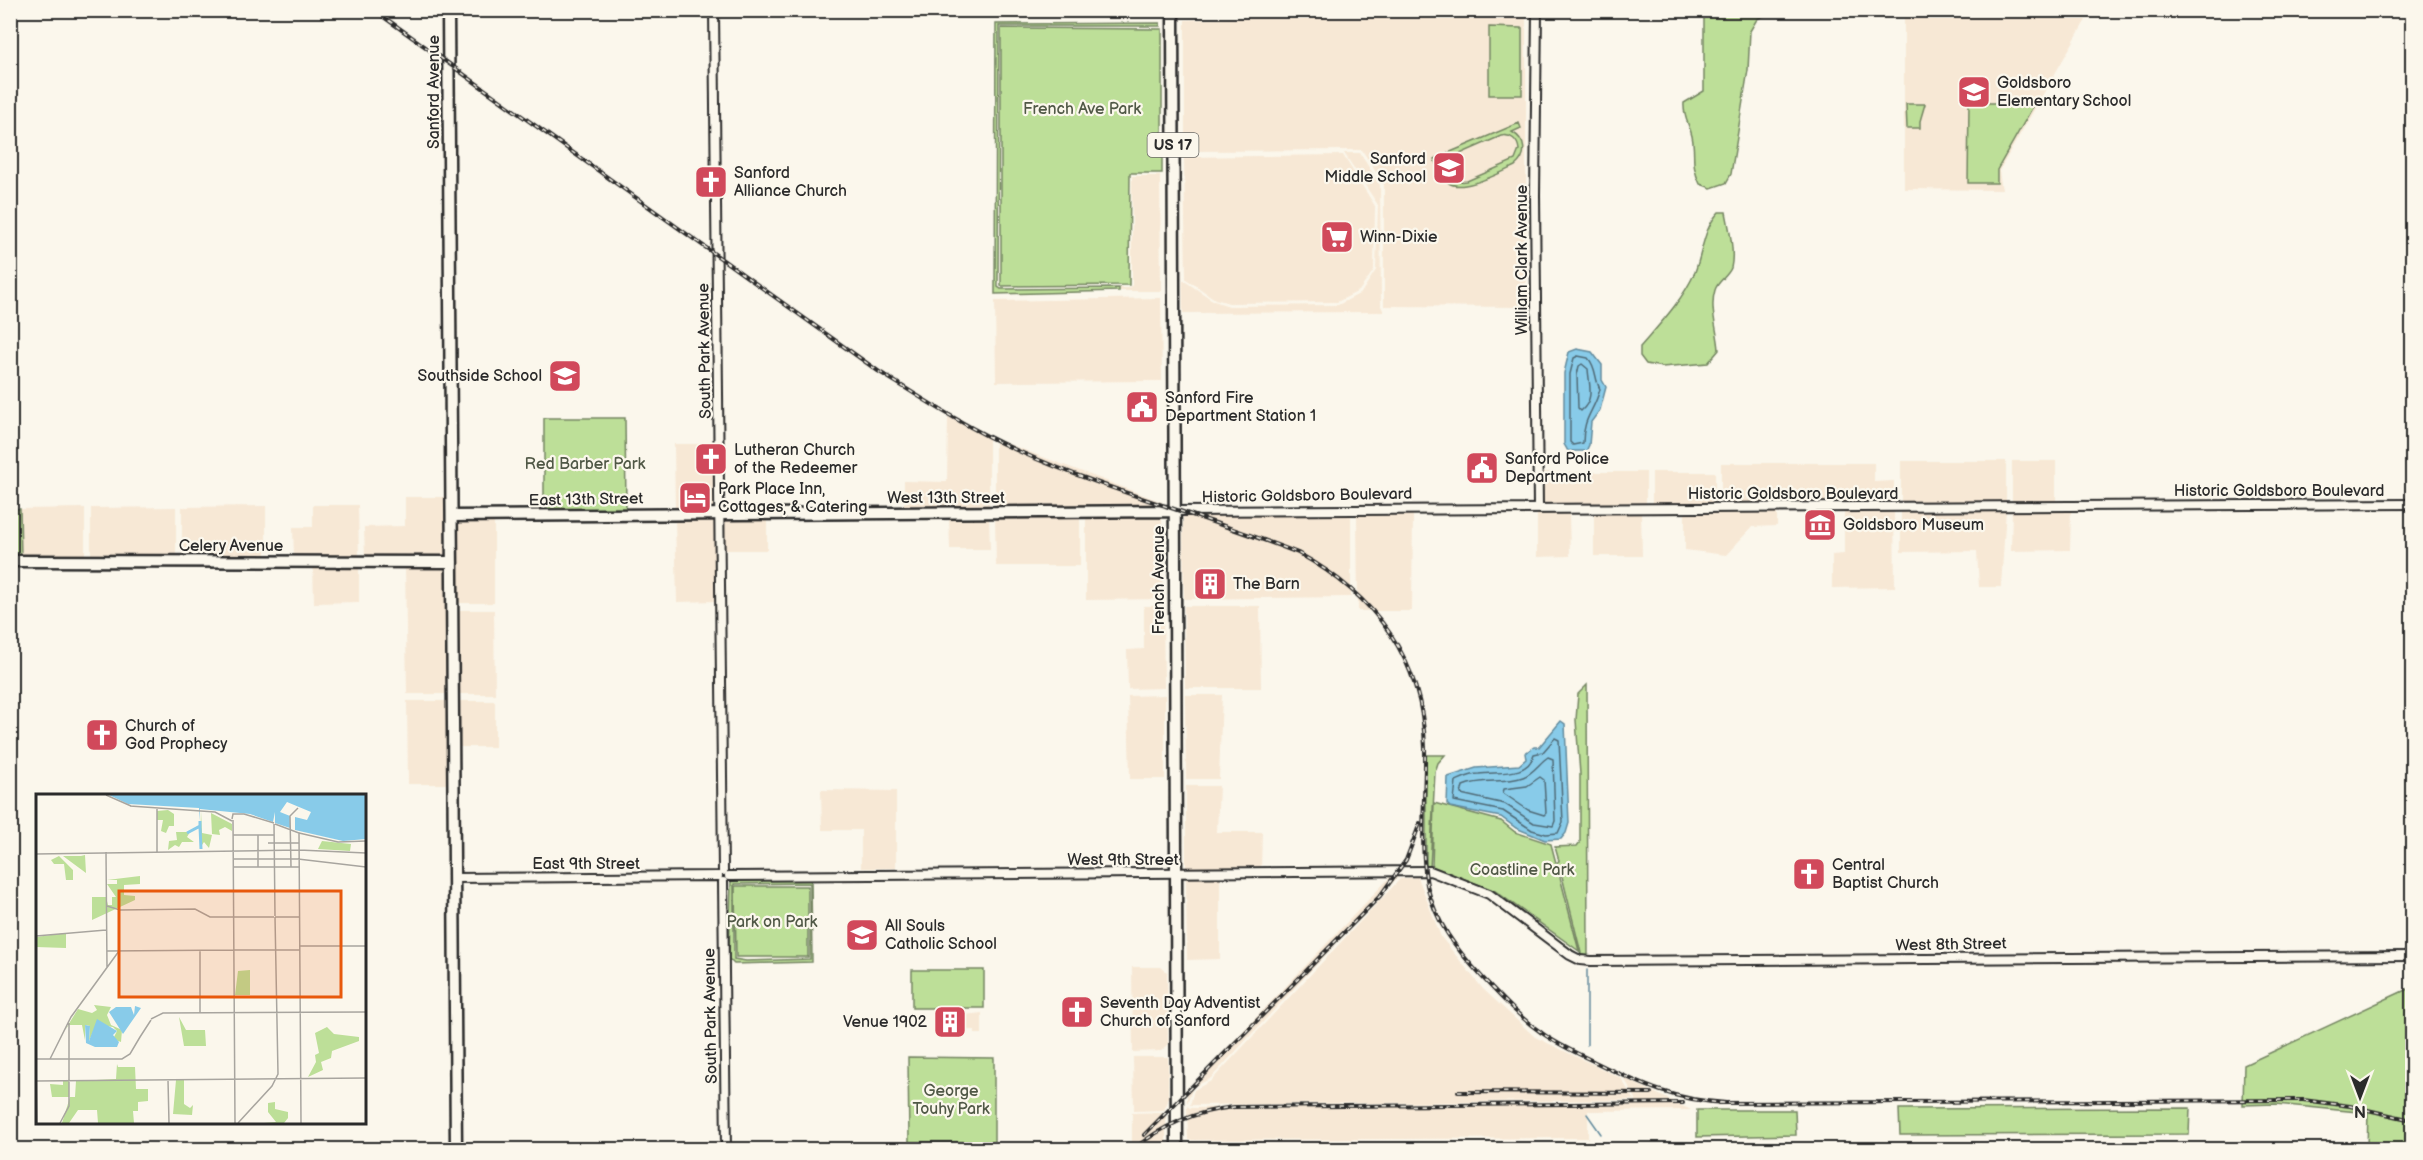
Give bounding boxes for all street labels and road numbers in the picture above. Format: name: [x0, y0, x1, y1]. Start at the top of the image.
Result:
street label: Sanford Avenue: [425, 35, 444, 149]
road number: US 17: [1148, 133, 1198, 157]
street label: William Clark Avenue: [1513, 184, 1532, 335]
street label: South Park Avenue: [694, 282, 716, 419]
street label: Historic Goldsboro Boulevard: [2174, 482, 2384, 501]
street label: Historic Goldsboro Boulevard: [1202, 485, 1412, 507]
street label: Historic Goldsboro Boulevard: [1688, 485, 1898, 504]
street label: West 13th Street: [887, 489, 1005, 508]
street label: East 13th Street: [529, 490, 643, 510]
street label: French Avenue: [1150, 525, 1169, 634]
street label: Celery Avenue: [179, 537, 284, 556]
street label: West 9th Street: [1067, 851, 1179, 870]
street label: East 9th Street: [532, 855, 640, 874]
street label: West 8th Street: [1895, 935, 2007, 955]
street label: South Park Avenue: [700, 947, 722, 1084]

